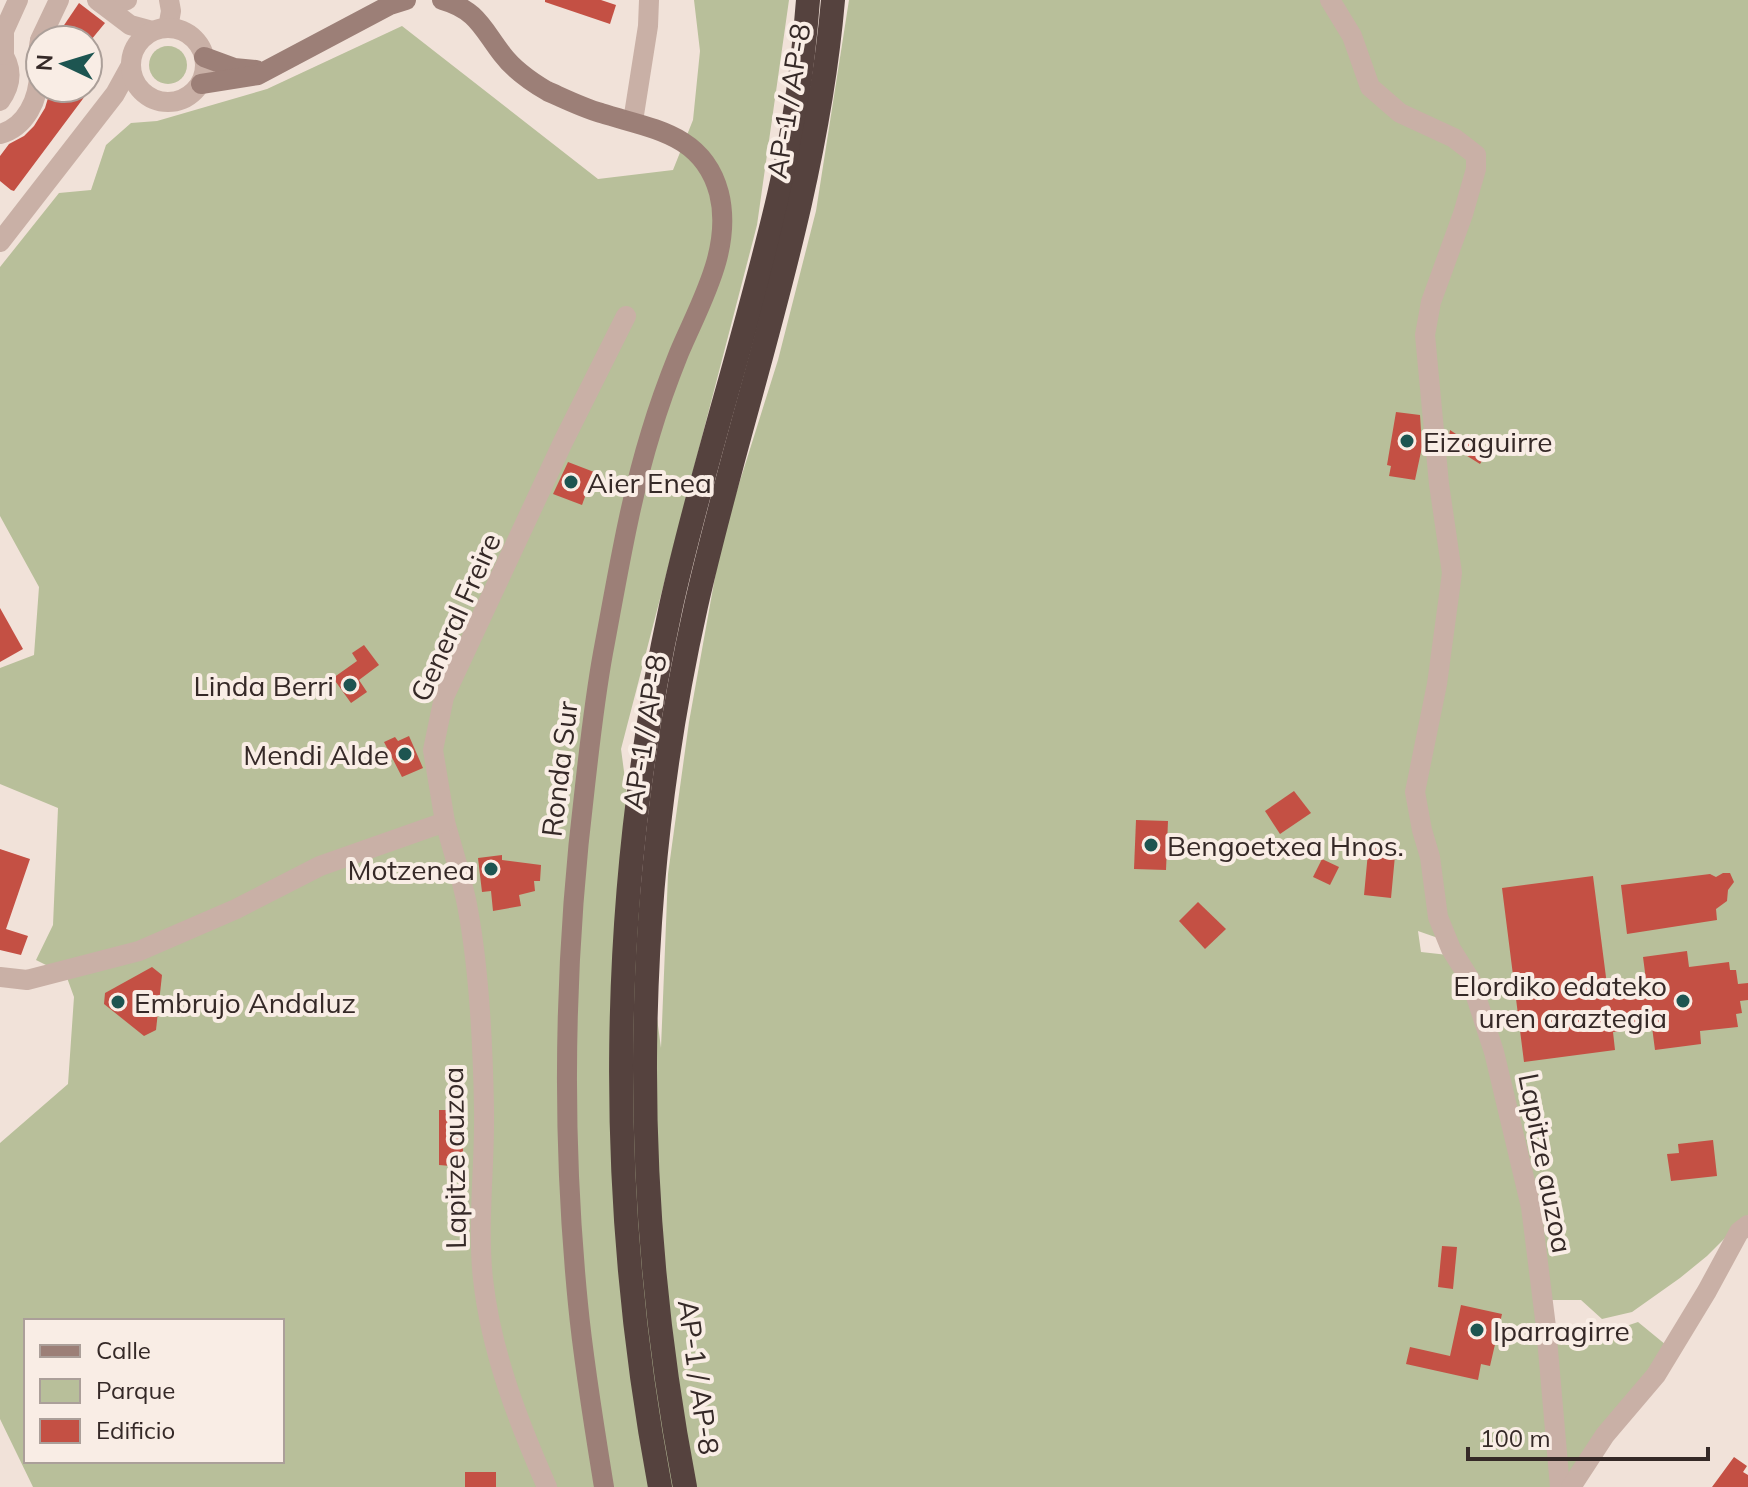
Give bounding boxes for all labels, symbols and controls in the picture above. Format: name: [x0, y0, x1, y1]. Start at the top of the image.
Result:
street label: AP-1 / AP-8: [758, 21, 818, 181]
north arrow: [24, 24, 104, 104]
text: N: [30, 53, 59, 72]
place label: Eizaguirre: [1423, 424, 1552, 459]
marker: Eizaguirre: [1398, 432, 1416, 450]
place label: Aier Enea: [587, 465, 712, 500]
marker: Aier Enea: [562, 473, 580, 491]
street label: General Freire: [402, 527, 508, 707]
street label: AP-1 / AP-8: [614, 652, 674, 812]
place label: Linda Berri: [193, 668, 334, 703]
marker: Linda Berri: [341, 676, 359, 694]
street label: Ronda Sur: [533, 698, 585, 839]
place label: Mendi Alde: [243, 737, 389, 772]
marker: Mendi Alde: [396, 745, 414, 763]
place label: Bengoetxea Hnos.: [1167, 828, 1404, 863]
marker: Bengoetxea Hnos.: [1142, 836, 1160, 854]
place label: Motzenea: [347, 852, 475, 887]
marker: Motzenea: [482, 860, 500, 878]
place label: Elordiko edateko uren araztegia: [1453, 968, 1667, 1035]
place label: Embrujo Andaluz: [134, 985, 356, 1020]
marker: Elordiko edateko uren araztegia: [1674, 992, 1692, 1010]
marker: Embrujo Andaluz: [109, 993, 127, 1011]
street label: Lapitze auzoa: [435, 1067, 473, 1249]
street label: Lapitze auzoa: [1511, 1070, 1581, 1256]
street label: AP-1 / AP-8: [671, 1297, 727, 1457]
place label: Iparragirre: [1493, 1313, 1630, 1348]
legend: [24, 1319, 284, 1463]
marker: Iparragirre: [1468, 1321, 1486, 1339]
text: Calle: [96, 1335, 151, 1365]
text: Parque: [96, 1375, 175, 1405]
scale bar: [1468, 1411, 1708, 1461]
text: Edificio: [96, 1415, 175, 1445]
text: 100 m: [1480, 1423, 1551, 1453]

